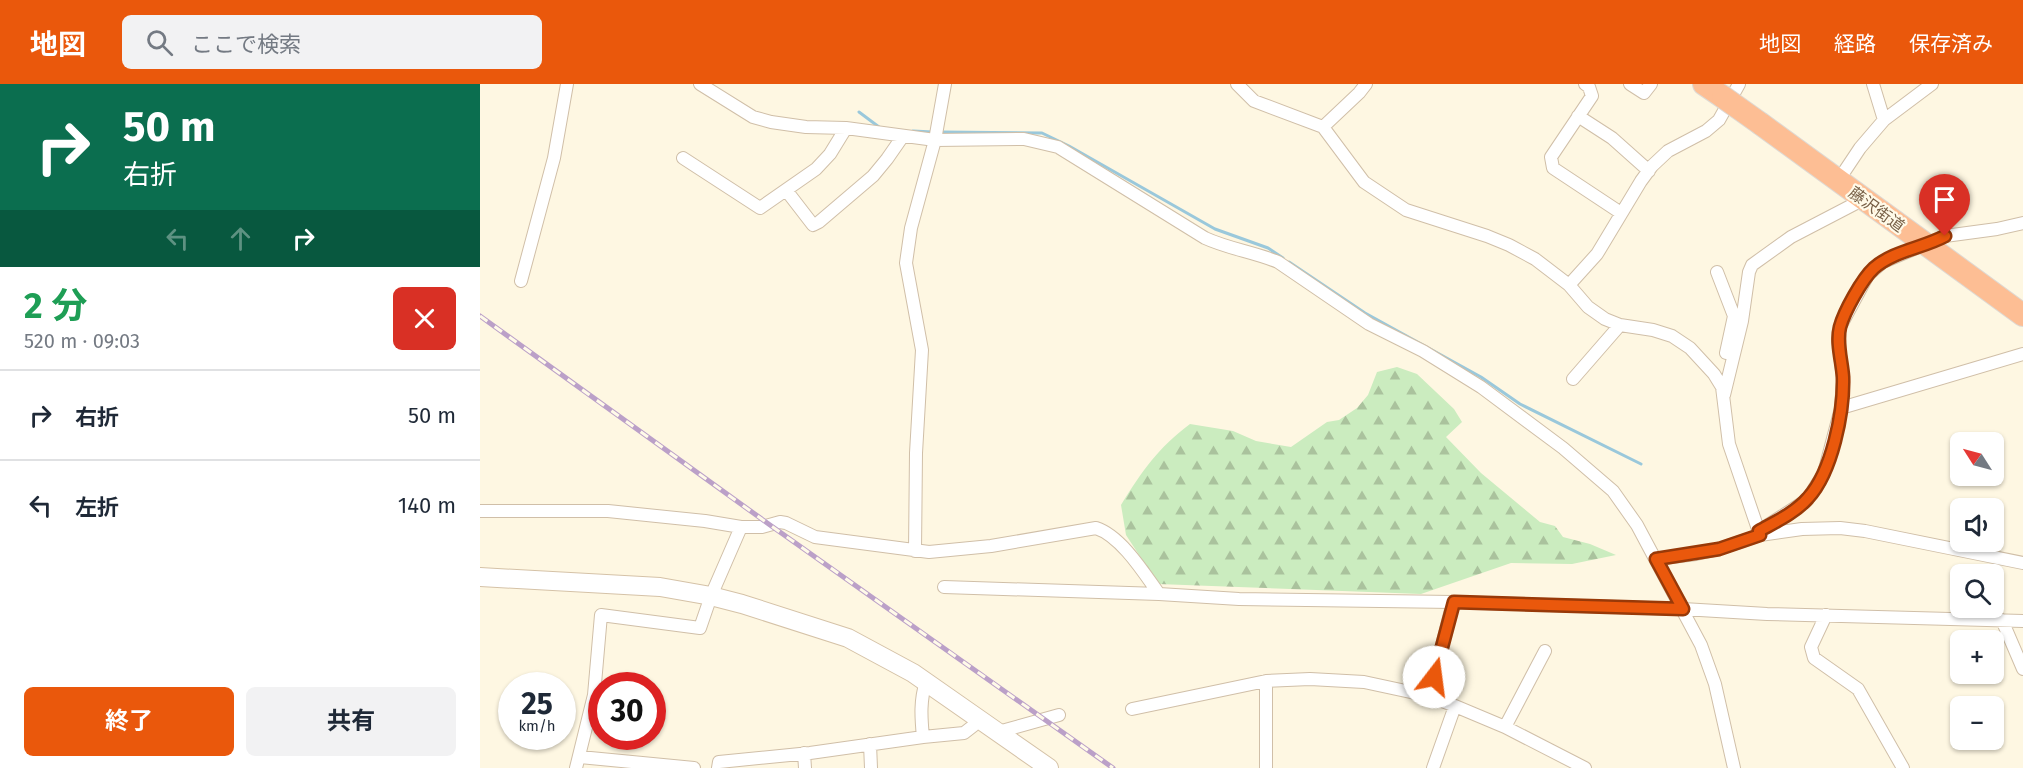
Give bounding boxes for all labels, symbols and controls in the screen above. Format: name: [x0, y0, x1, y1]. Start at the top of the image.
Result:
search box: [122, 15, 542, 69]
icon: search: [143, 26, 176, 59]
text: 地図: [30, 28, 86, 61]
text: ここで検索: [191, 31, 301, 58]
text: 地図: [1759, 31, 1801, 57]
text: 経路: [1834, 31, 1876, 57]
text: 保存済み: [1909, 31, 1993, 57]
text: 50 m: [123, 102, 216, 152]
icon: right: [24, 108, 102, 186]
text: 右折: [123, 159, 177, 191]
pin: [1919, 174, 1970, 236]
street label: 藤沢街道: [1845, 183, 1908, 236]
icon: arrive: [1928, 183, 1961, 216]
icon: left: [161, 222, 194, 255]
icon: ahead: [224, 222, 257, 255]
icon: right: [287, 222, 320, 255]
text: 2 分: [24, 284, 87, 328]
button: close: [393, 287, 456, 350]
text: 520 m · 09:03: [24, 329, 140, 353]
icon: right: [24, 399, 57, 432]
text: 50 m: [408, 402, 456, 429]
text: 右折: [75, 404, 119, 431]
north arrow: [1950, 432, 2004, 486]
map controls: [1950, 432, 2004, 750]
icon: left: [24, 489, 57, 522]
text: 140 m: [398, 492, 456, 519]
text: 左折: [75, 494, 119, 521]
button: sound: [1950, 498, 2004, 552]
button: search: [1950, 564, 2004, 618]
button: +: [1950, 630, 2004, 684]
position arrow: [1402, 645, 1466, 709]
speed limit sign: 30: [588, 672, 666, 750]
text: 25: [521, 686, 553, 722]
button: 終了: [24, 687, 234, 756]
button: 共有: [246, 687, 456, 756]
button: −: [1950, 696, 2004, 750]
text: km/h: [518, 717, 556, 735]

